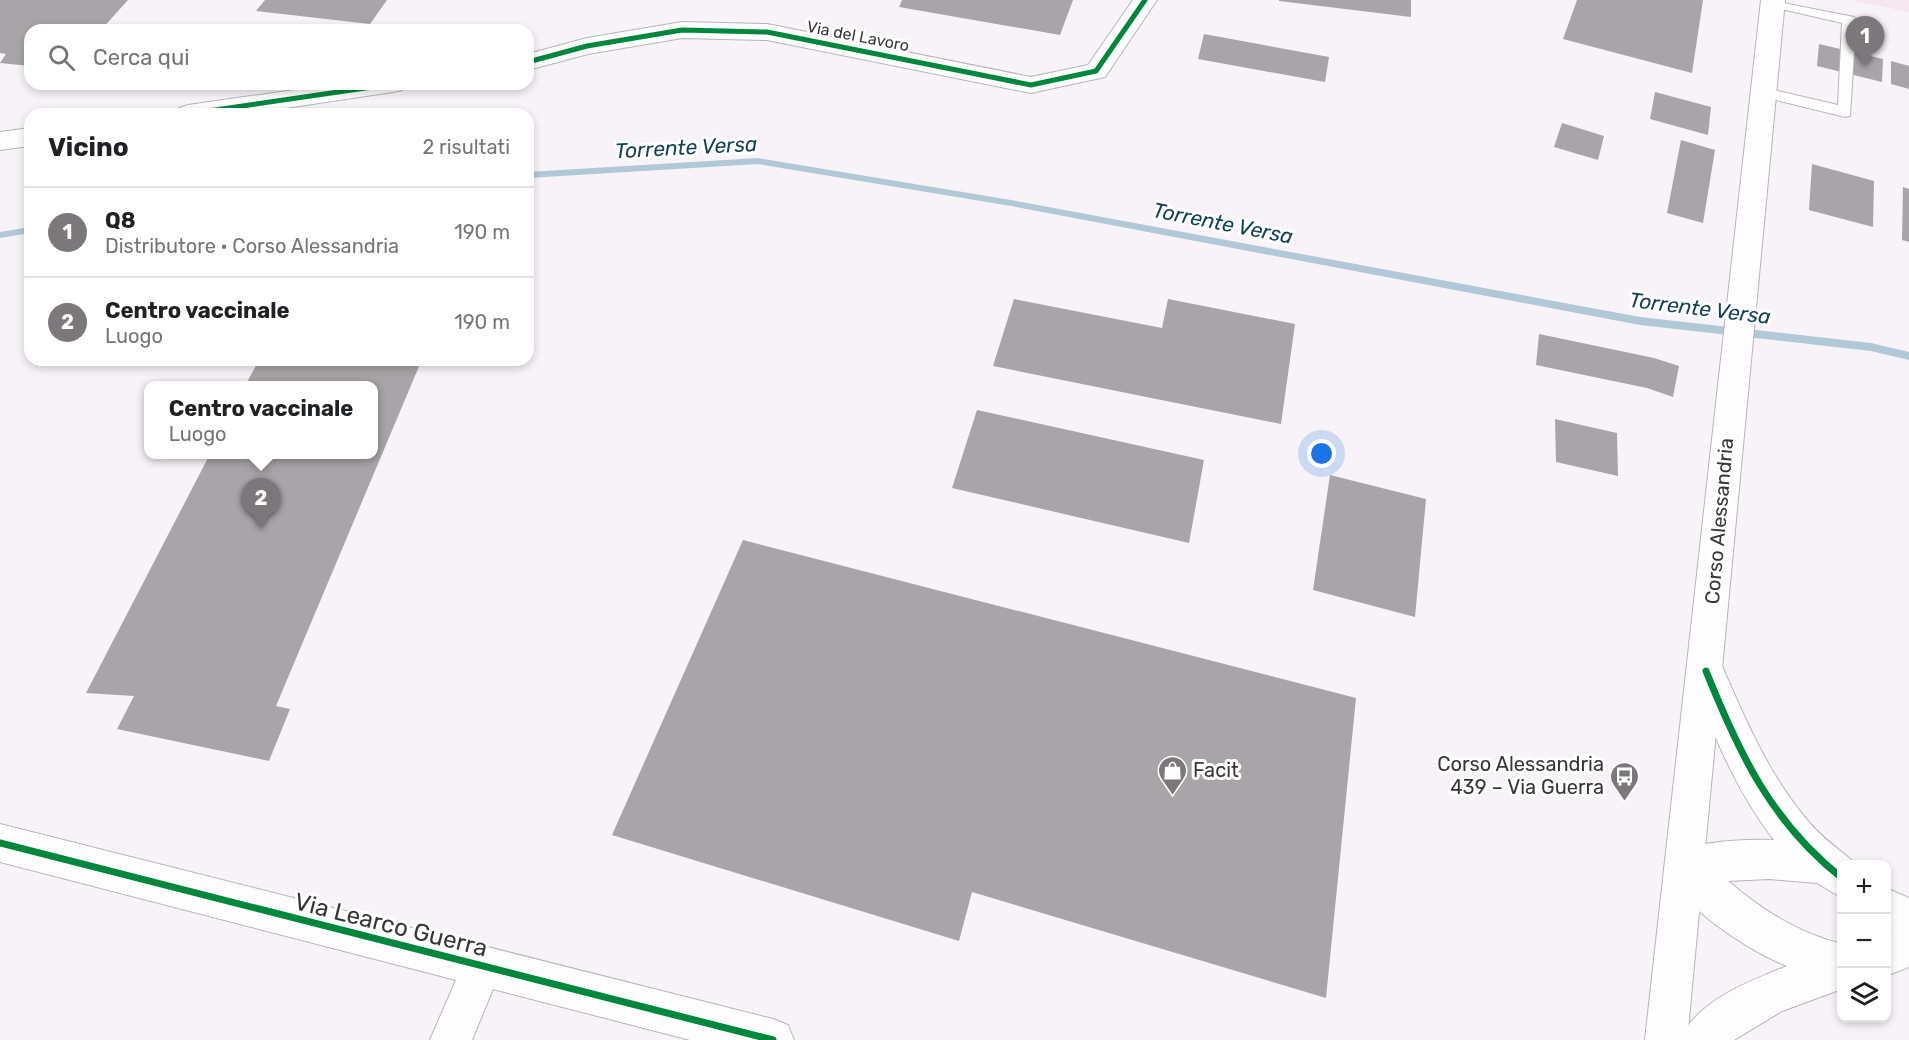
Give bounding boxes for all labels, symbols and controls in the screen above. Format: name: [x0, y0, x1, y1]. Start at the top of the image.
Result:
pin: 1: [1846, 16, 1884, 66]
street label: Via del Lavoro: [805, 17, 911, 55]
search box: [24, 24, 534, 90]
icon: search: [45, 41, 78, 74]
text: Cerca qui: [93, 44, 189, 71]
water label: Torrente Versa: [614, 131, 758, 163]
text: Vicino: [48, 132, 129, 163]
text: 2 risultati: [422, 135, 510, 159]
water label: Torrente Versa: [1151, 197, 1295, 249]
text: Q8: [105, 207, 136, 234]
text: 1: [63, 220, 72, 244]
text: 190 m: [454, 220, 510, 244]
text: Distributore · Corso Alessandria: [105, 234, 399, 258]
water label: Torrente Versa: [1628, 287, 1772, 329]
text: Centro vaccinale: [105, 297, 290, 324]
text: 2: [61, 310, 74, 334]
text: 190 m: [454, 310, 510, 334]
text: Luogo: [105, 324, 163, 348]
popup: [144, 381, 378, 459]
text: Centro vaccinale: [169, 395, 353, 422]
text: Luogo: [169, 422, 227, 446]
street label: Corso Alessandria: [1700, 437, 1738, 605]
your location: [1307, 439, 1336, 468]
pin: 2: [242, 478, 280, 528]
place label: Corso Alessandria 439 – Via Guerra: [1437, 752, 1604, 799]
shop icon: Facit: [1156, 754, 1188, 796]
place label: Facit: [1193, 758, 1239, 782]
bus stop icon: Corso Alessandria 439 – Via Guerra: [1609, 760, 1641, 802]
map controls: [1837, 860, 1891, 1022]
button: +: [1837, 860, 1891, 914]
street label: Via Learco Guerra: [292, 887, 490, 963]
button: −: [1837, 914, 1891, 968]
button: layers: [1837, 968, 1891, 1022]

